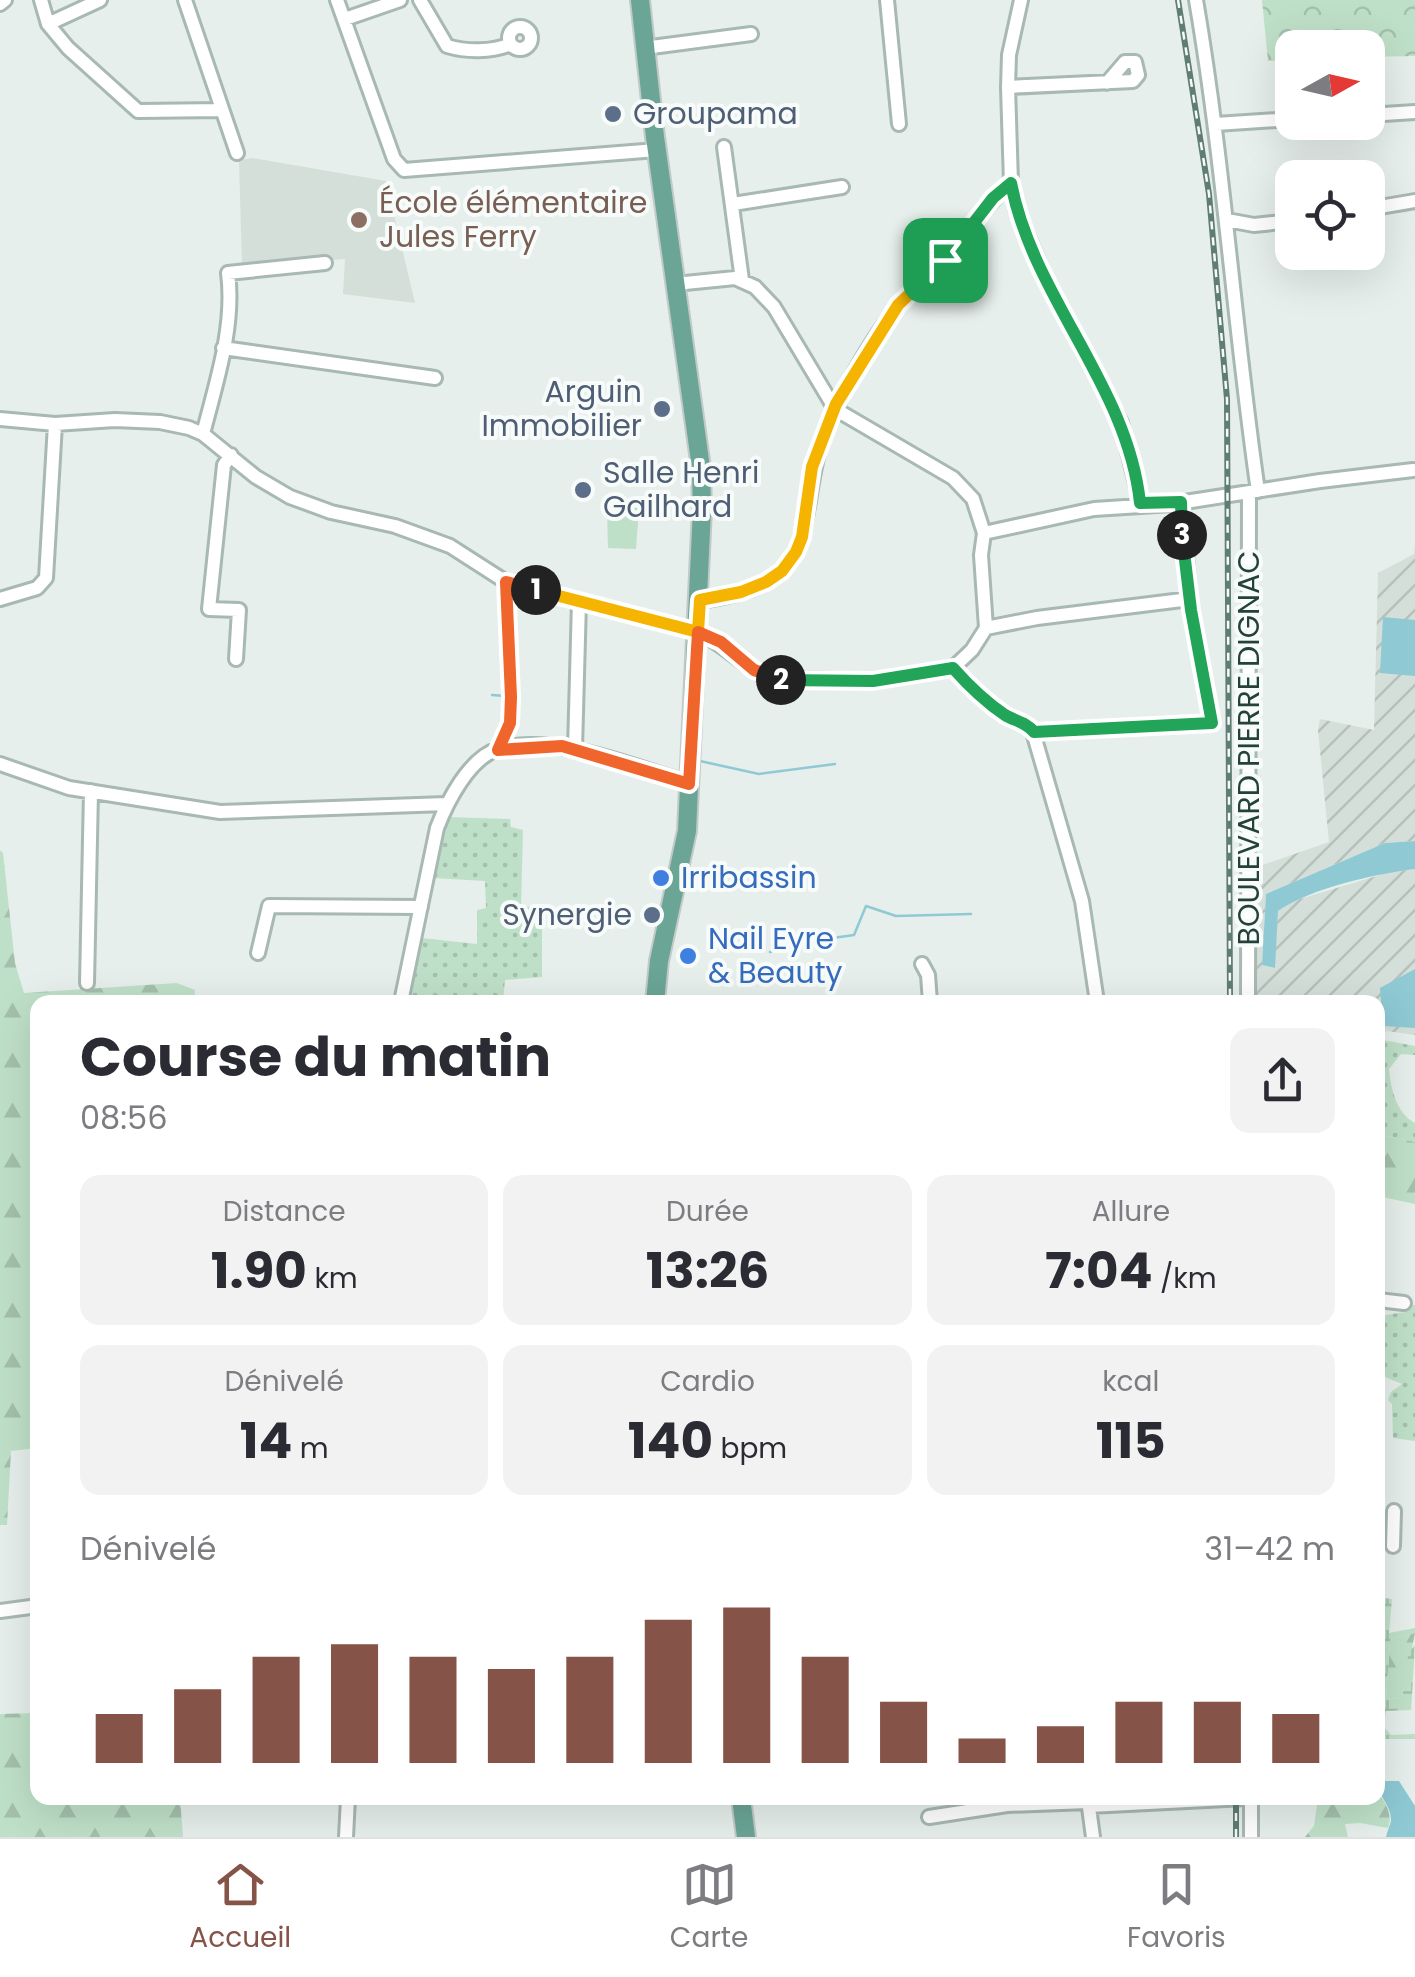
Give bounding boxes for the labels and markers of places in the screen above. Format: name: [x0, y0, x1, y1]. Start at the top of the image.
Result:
place label: Groupama: [633, 92, 798, 135]
marker: Groupama: [602, 103, 624, 125]
place label: École élémentaire Jules Ferry: [379, 181, 647, 258]
marker: École élémentaire Jules Ferry: [348, 209, 370, 231]
pin: [903, 218, 988, 303]
place label: Arguin Immobilier: [481, 370, 642, 447]
marker: Arguin Immobilier: [651, 398, 673, 420]
place label: Salle Henri Gailhard: [603, 451, 759, 528]
marker: Salle Henri Gailhard: [572, 479, 594, 501]
pin: 3: [1157, 510, 1207, 560]
pin: 1: [511, 565, 561, 615]
pin: 2: [756, 655, 806, 705]
place label: Irribassin: [681, 856, 817, 899]
marker: Irribassin: [650, 867, 672, 889]
place label: Synergie: [502, 893, 632, 936]
marker: Synergie: [641, 904, 663, 926]
place label: Nail Eyre & Beauty: [708, 917, 843, 994]
marker: Nail Eyre & Beauty: [677, 945, 699, 967]

